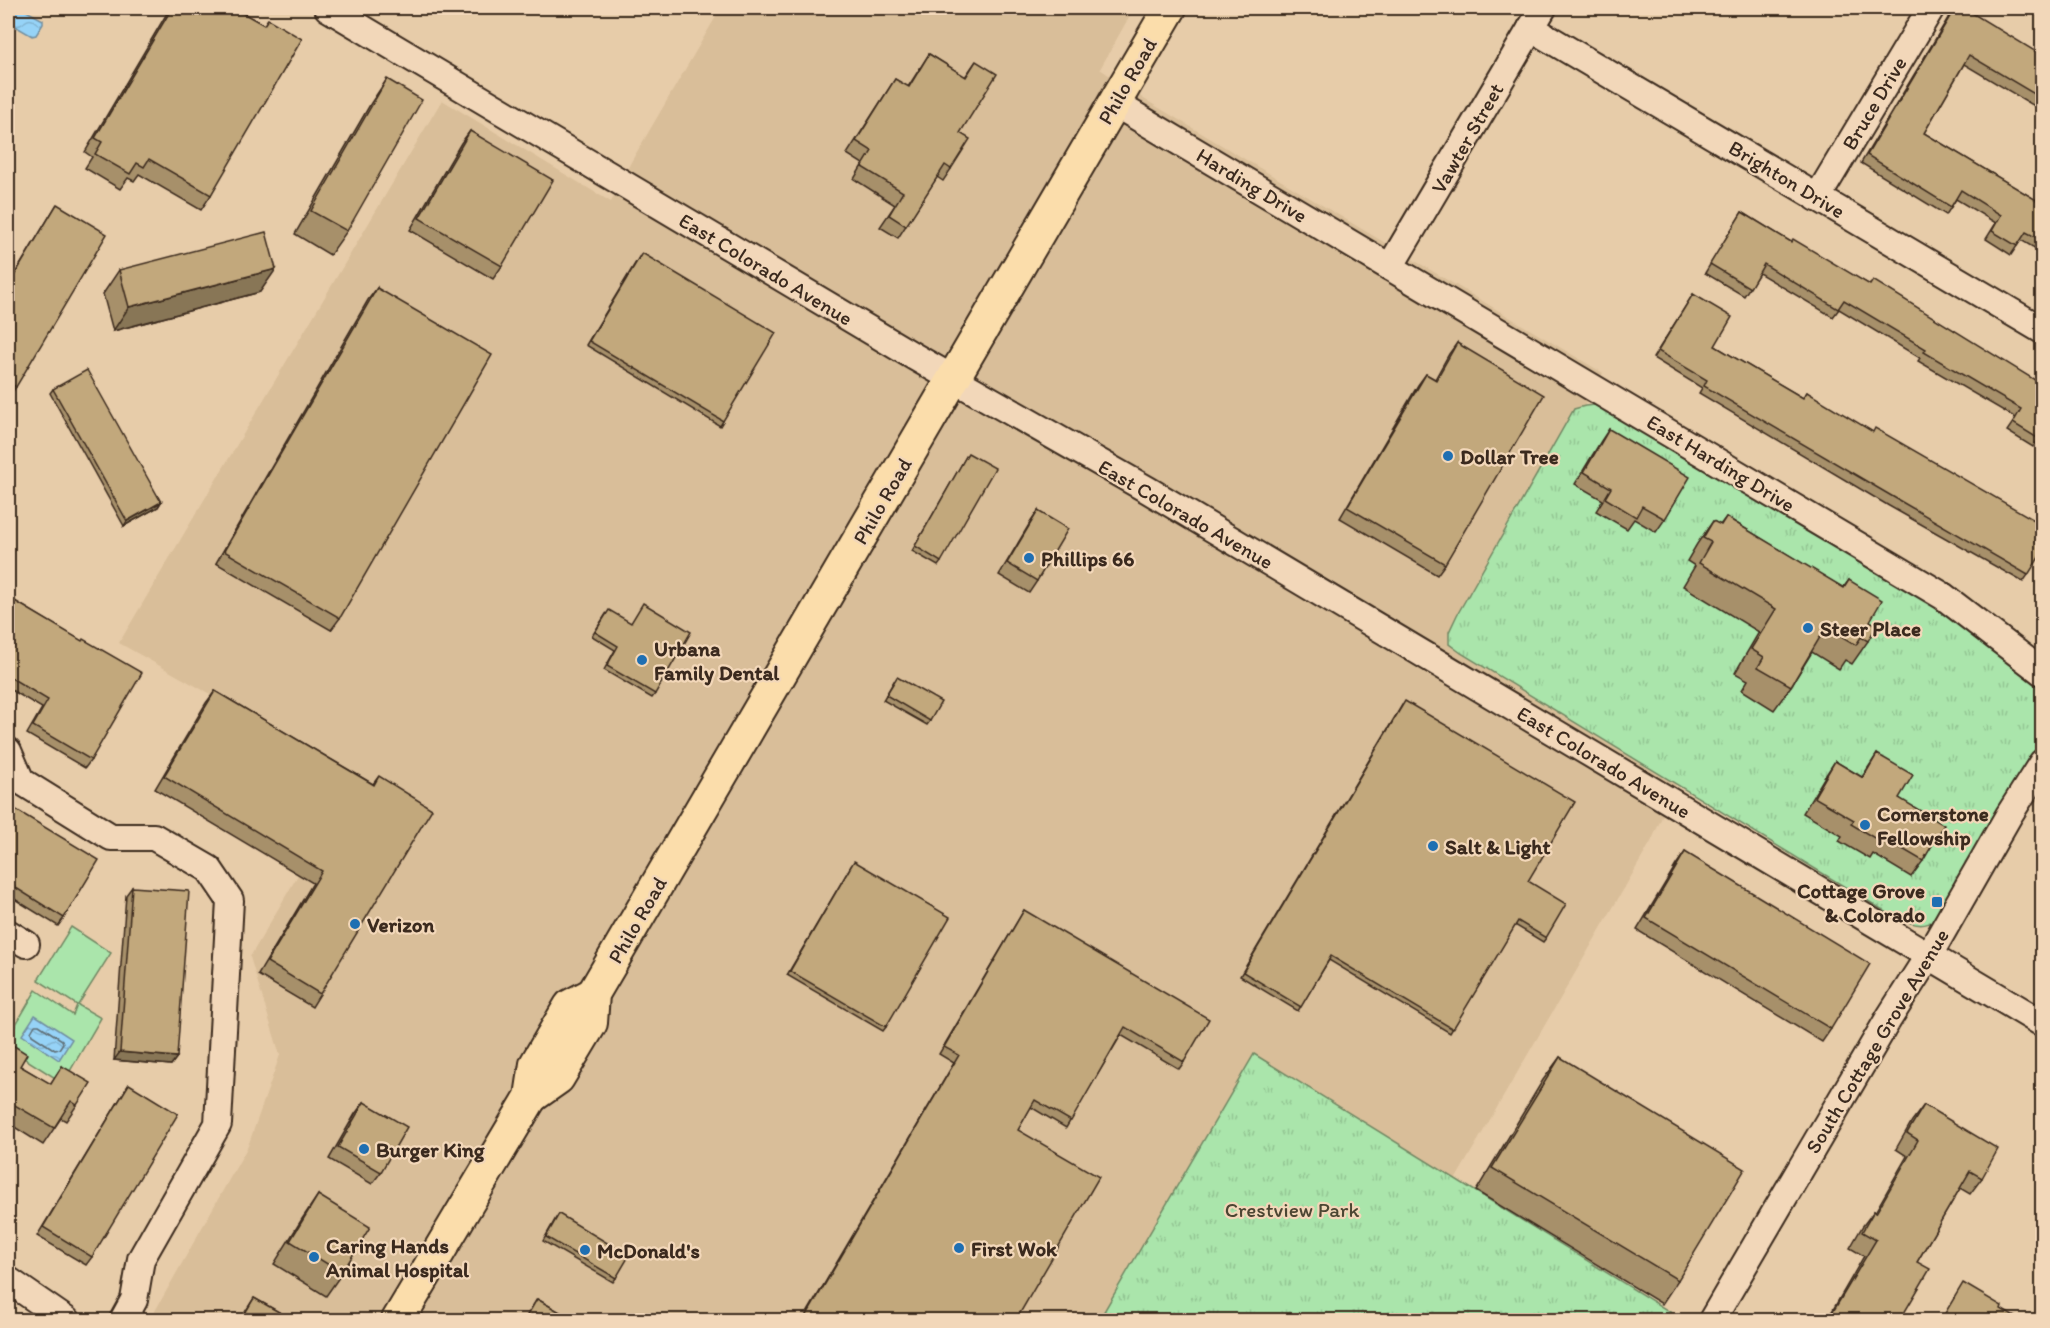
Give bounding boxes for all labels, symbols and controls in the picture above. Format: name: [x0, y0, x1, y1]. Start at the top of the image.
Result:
street label: Philo Road: [1092, 33, 1162, 129]
street label: Bruce Drive: [1836, 52, 1912, 154]
street label: Vawter Street: [1425, 78, 1509, 198]
street label: Brighton Drive: [1724, 135, 1850, 223]
street label: Harding Drive: [1192, 142, 1312, 228]
street label: East Colorado Avenue: [675, 207, 857, 331]
street label: East Harding Drive: [1642, 409, 1800, 517]
place label: Dollar Tree: [1460, 444, 1559, 469]
marker: Dollar Tree: [1441, 449, 1455, 463]
street label: Philo Road: [847, 453, 917, 549]
street label: East Colorado Avenue: [1094, 454, 1278, 574]
place label: Phillips 66: [1041, 546, 1134, 572]
marker: Phillips 66: [1022, 551, 1036, 565]
place label: Steer Place: [1820, 616, 1921, 641]
marker: Steer Place: [1801, 621, 1815, 635]
place label: Urbana Family Dental: [654, 636, 780, 686]
marker: Urbana Family Dental: [635, 653, 649, 667]
street label: East Colorado Avenue: [1513, 700, 1695, 824]
place label: Cornerstone Fellowship: [1877, 801, 1989, 851]
marker: Cornerstone Fellowship: [1858, 818, 1872, 832]
place label: Salt & Light: [1445, 834, 1551, 860]
marker: Salt & Light: [1426, 839, 1440, 853]
street label: Philo Road: [602, 872, 672, 968]
place label: Cottage Grove & Colorado: [1797, 878, 1925, 927]
marker: Cottage Grove & Colorado: [1930, 895, 1944, 909]
place label: Verizon: [367, 912, 434, 937]
marker: Verizon: [348, 917, 362, 931]
street label: South Cottage Grove Avenue: [1800, 924, 1954, 1158]
place label: Burger King: [376, 1137, 485, 1163]
marker: Burger King: [357, 1142, 371, 1156]
park label: Crestview Park: [1225, 1197, 1359, 1222]
place label: Caring Hands Animal Hospital: [325, 1233, 470, 1283]
place label: First Wok: [971, 1236, 1058, 1261]
place label: McDonald's: [597, 1238, 700, 1263]
marker: First Wok: [952, 1241, 966, 1255]
marker: McDonald's: [578, 1243, 592, 1257]
marker: Caring Hands Animal Hospital: [307, 1250, 321, 1264]

